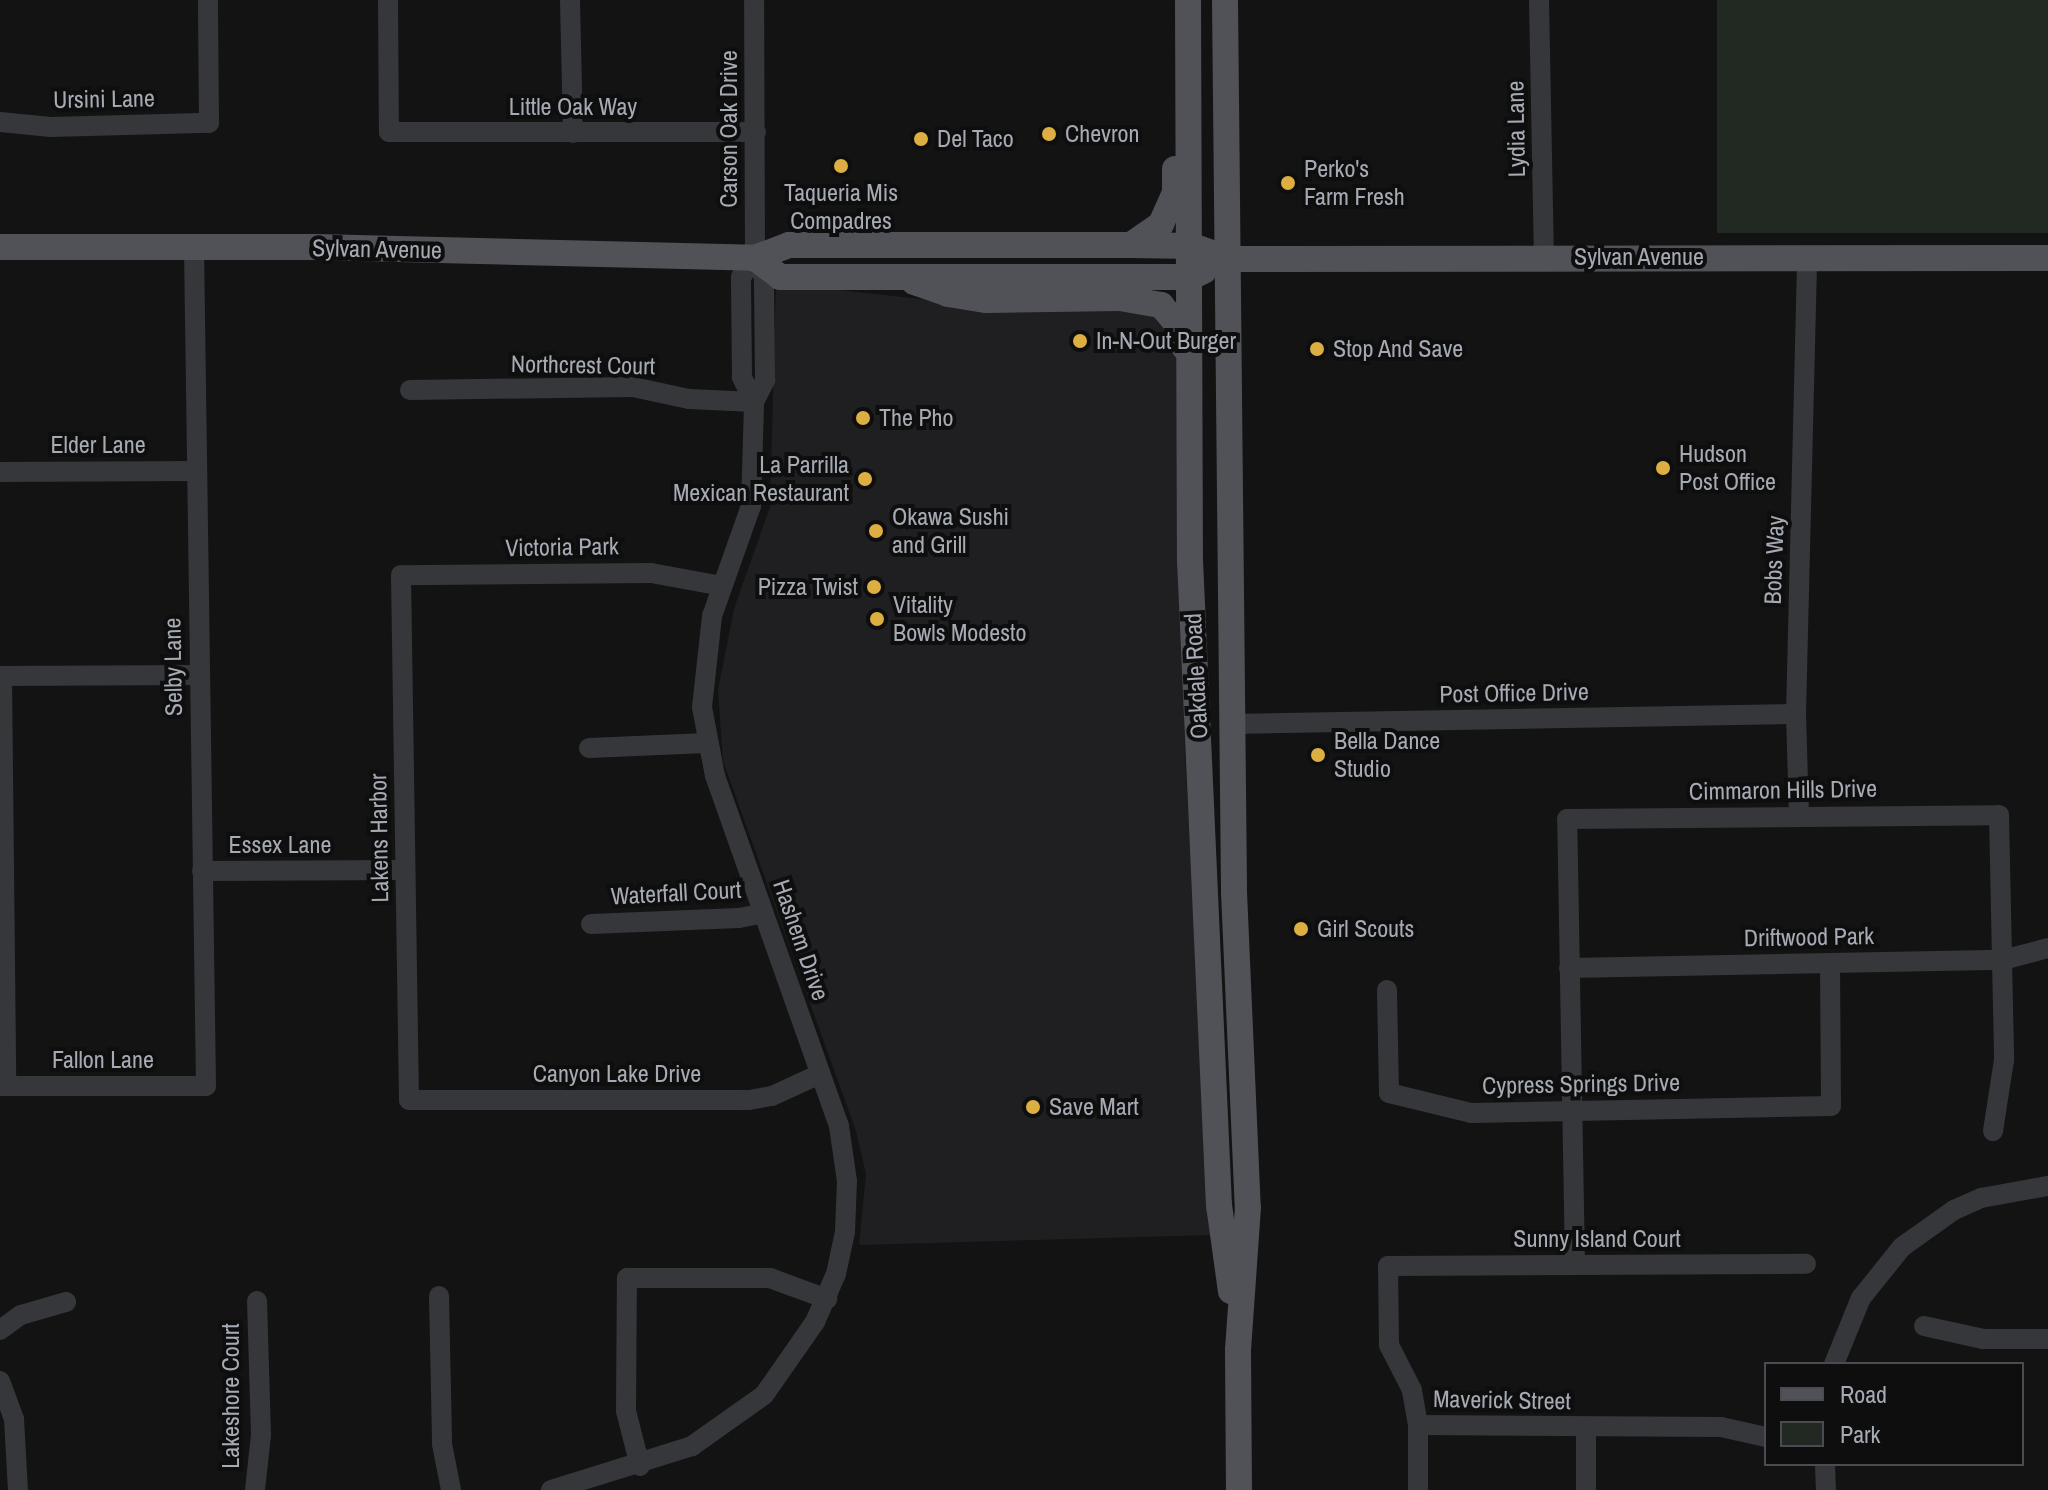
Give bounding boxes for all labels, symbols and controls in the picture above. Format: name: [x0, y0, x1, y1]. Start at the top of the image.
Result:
street label: Carson Oak Drive: [715, 50, 743, 208]
street label: Lydia Lane: [1501, 80, 1531, 178]
street label: Ursini Lane: [53, 84, 155, 114]
street label: Little Oak Way: [509, 93, 637, 121]
place label: Chevron: [1065, 120, 1139, 148]
place label: Del Taco: [937, 125, 1014, 153]
marker: Chevron: [1040, 125, 1058, 143]
marker: Del Taco: [912, 130, 930, 148]
place label: Perko's Farm Fresh: [1304, 155, 1405, 211]
marker: Taqueria Mis Compadres: [832, 157, 850, 175]
marker: Perko's Farm Fresh: [1279, 174, 1297, 192]
place label: Taqueria Mis Compadres: [784, 179, 898, 235]
street label: Sylvan Avenue: [311, 233, 443, 265]
street label: Sylvan Avenue: [1574, 243, 1704, 271]
place label: In-N-Out Burger: [1096, 327, 1236, 355]
marker: In-N-Out Burger: [1071, 332, 1089, 350]
place label: Stop And Save: [1333, 335, 1464, 363]
marker: Stop And Save: [1308, 340, 1326, 358]
street label: Northcrest Court: [511, 349, 655, 381]
place label: The Pho: [879, 404, 953, 432]
marker: The Pho: [854, 409, 872, 427]
street label: Elder Lane: [50, 431, 146, 459]
place label: Hudson Post Office: [1679, 440, 1776, 496]
place label: La Parrilla Mexican Restaurant: [673, 451, 849, 507]
marker: Hudson Post Office: [1654, 459, 1672, 477]
marker: La Parrilla Mexican Restaurant: [856, 470, 874, 488]
place label: Okawa Sushi and Grill: [892, 503, 1009, 559]
street label: Bobs Way: [1758, 515, 1790, 605]
marker: Okawa Sushi and Grill: [867, 522, 885, 540]
street label: Victoria Park: [505, 532, 619, 562]
place label: Pizza Twist: [757, 573, 858, 601]
marker: Pizza Twist: [865, 578, 883, 596]
place label: Vitality Bowls Modesto: [893, 591, 1026, 647]
marker: Vitality Bowls Modesto: [868, 610, 886, 628]
street label: Oakdale Road: [1178, 612, 1214, 740]
street label: Selby Lane: [158, 618, 188, 716]
street label: Post Office Drive: [1439, 677, 1589, 709]
place label: Bella Dance Studio: [1334, 727, 1440, 783]
marker: Bella Dance Studio: [1309, 746, 1327, 764]
street label: Lakens Harbor: [363, 773, 395, 903]
street label: Cimmaron Hills Drive: [1689, 774, 1877, 806]
street label: Essex Lane: [229, 831, 331, 859]
street label: Waterfall Court: [610, 875, 742, 911]
street label: Hashem Drive: [767, 876, 835, 1004]
place label: Girl Scouts: [1317, 915, 1414, 943]
marker: Girl Scouts: [1292, 920, 1310, 938]
street label: Driftwood Park: [1744, 921, 1874, 953]
street label: Fallon Lane: [52, 1046, 154, 1074]
street label: Canyon Lake Drive: [533, 1060, 701, 1088]
street label: Cypress Springs Drive: [1482, 1068, 1680, 1100]
place label: Save Mart: [1049, 1093, 1139, 1121]
marker: Save Mart: [1024, 1098, 1042, 1116]
street label: Sunny Island Court: [1513, 1225, 1681, 1253]
street label: Lakeshore Court: [217, 1323, 245, 1469]
legend: [1764, 1362, 2024, 1466]
text: Road: [1840, 1378, 1887, 1410]
street label: Maverick Street: [1433, 1384, 1571, 1416]
text: Park: [1840, 1418, 1880, 1450]

